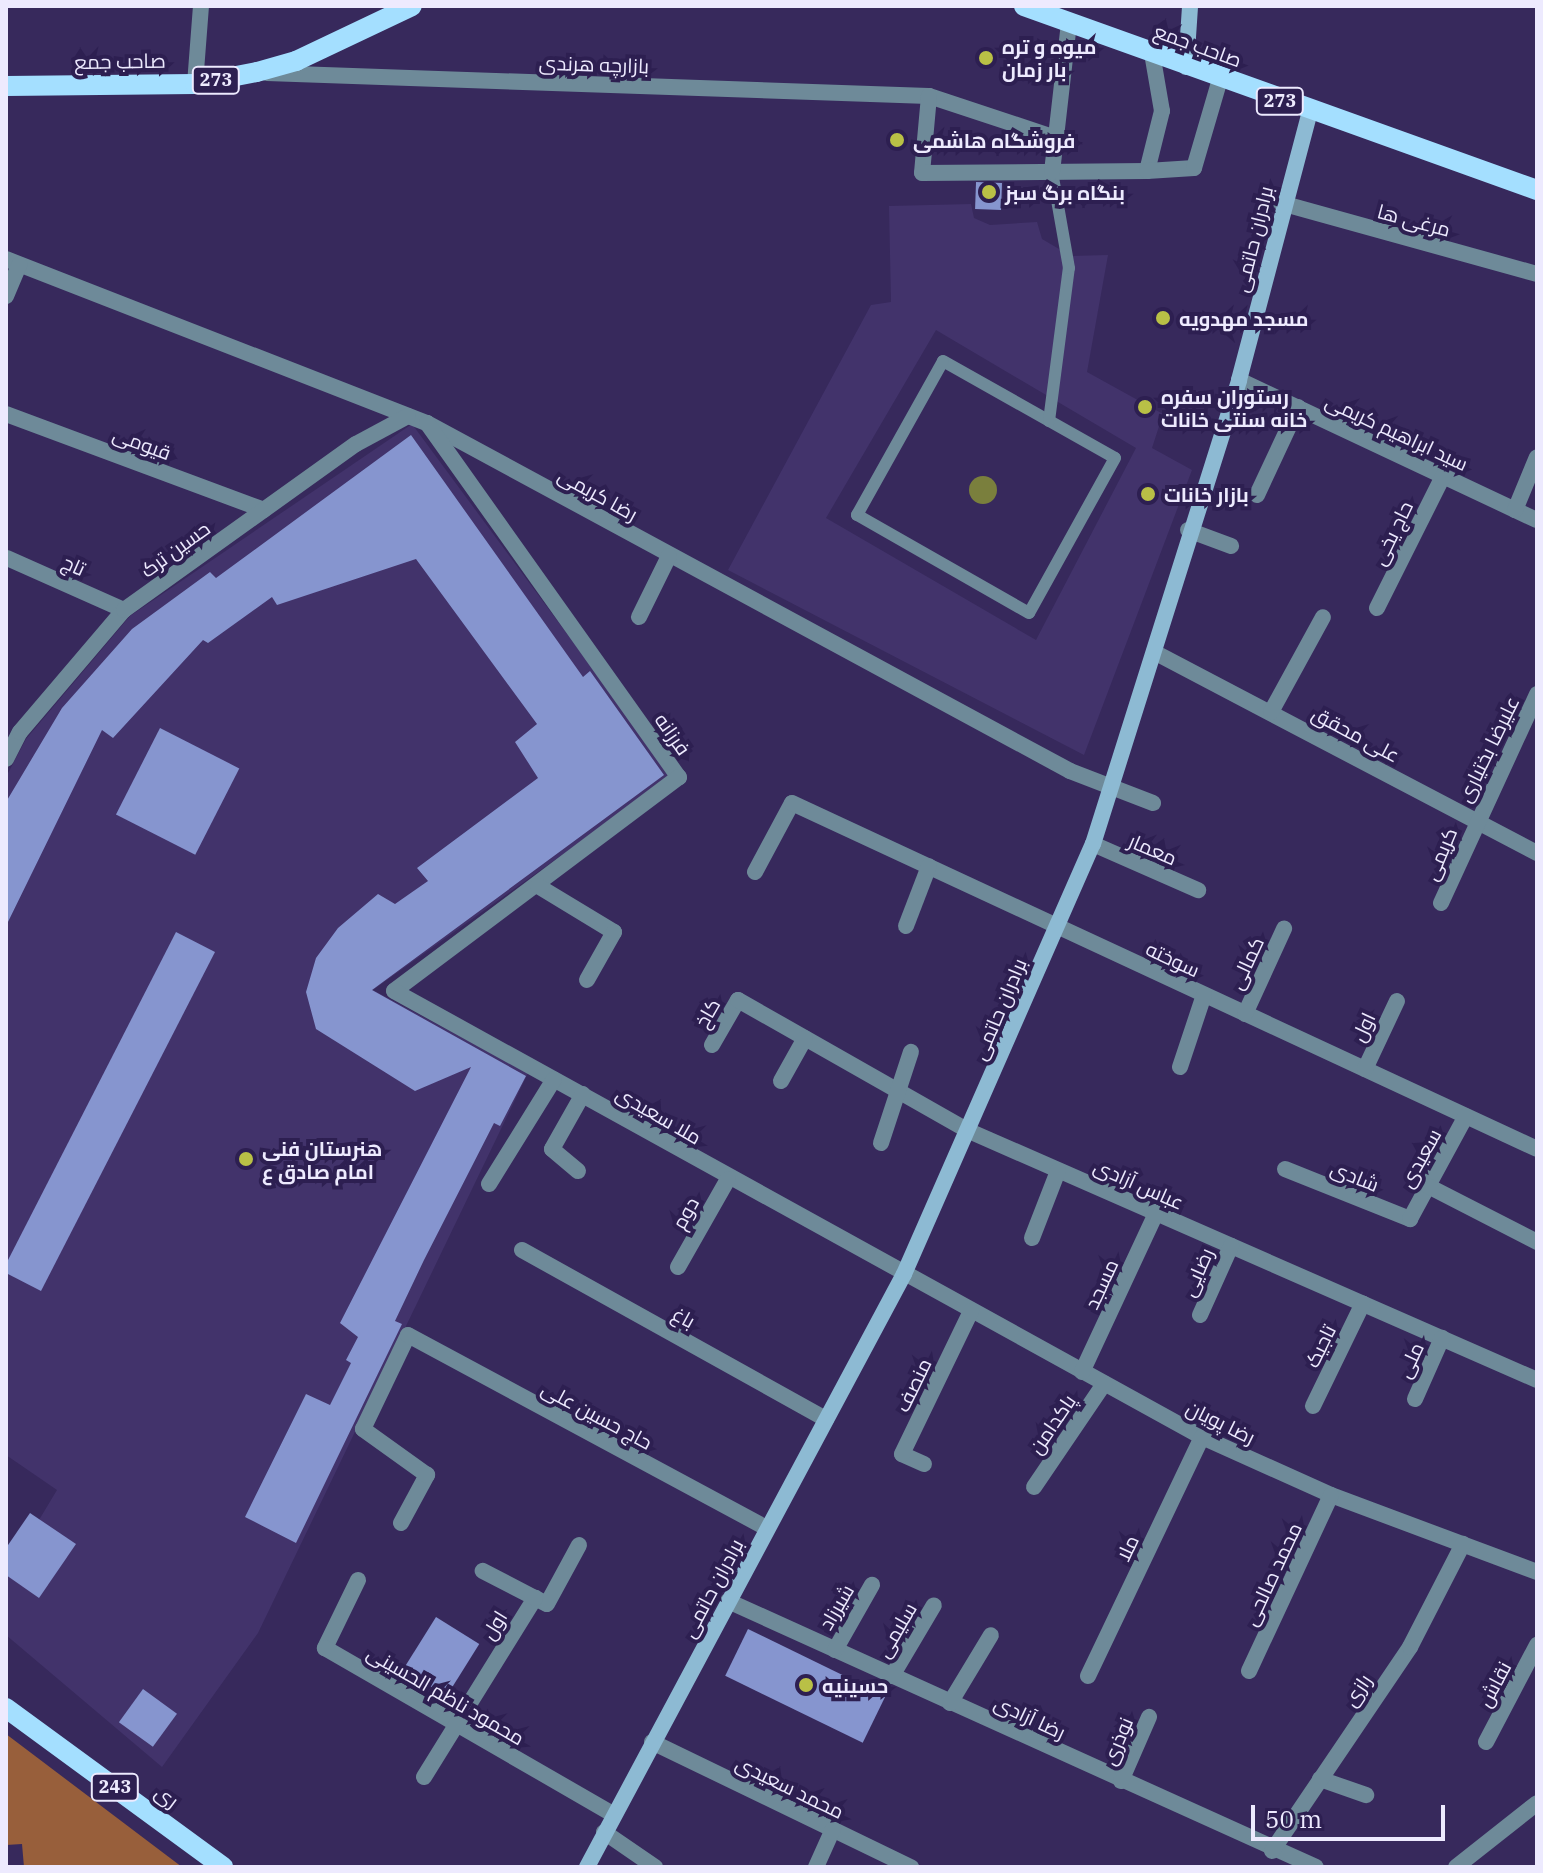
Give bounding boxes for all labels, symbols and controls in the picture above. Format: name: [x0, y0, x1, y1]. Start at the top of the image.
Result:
street label: صاحب جمع: [1151, 18, 1245, 72]
place label: میوه و تره بار زمان: [1002, 34, 1096, 81]
street label: صاحب جمع: [74, 48, 166, 74]
marker: میوه و تره بار زمان: [977, 49, 995, 67]
street label: بازارچه هرندی: [538, 50, 650, 78]
road number: 273: [190, 66, 242, 94]
road number: 273: [1254, 87, 1306, 115]
place label: فروشگاه هاشمی: [913, 128, 1075, 152]
marker: فروشگاه هاشمی: [888, 131, 906, 149]
place label: بنگاه برگ سبز: [1005, 180, 1125, 204]
marker: بنگاه برگ سبز: [980, 183, 998, 201]
street label: برادران حاتمی: [1228, 183, 1278, 295]
street label: مرغی ها: [1375, 199, 1453, 241]
place label: مسجد مهدویه: [1179, 306, 1309, 330]
marker: مسجد مهدویه: [1154, 309, 1172, 327]
place label: رستوران سفره خانه سنتی خانات: [1161, 384, 1307, 431]
street label: سید ابراهیم کریمی: [1322, 388, 1472, 476]
marker: رستوران سفره خانه سنتی خانات: [1136, 398, 1154, 416]
street label: قیومی: [110, 421, 174, 465]
street label: رضا کریمی: [554, 462, 642, 526]
place label: بازار خانات: [1164, 482, 1249, 506]
marker: بازار خانات: [1139, 485, 1157, 503]
street label: حاج یخی: [1366, 497, 1418, 569]
street label: حسین ترک: [136, 516, 214, 582]
street label: تاج: [59, 549, 89, 581]
street label: علیرضا بختیاری: [1452, 692, 1524, 806]
street label: علی محقق: [1308, 701, 1404, 767]
street label: فرزانه: [650, 708, 696, 760]
street label: کریمی: [1418, 824, 1462, 884]
street label: معمار: [1125, 828, 1181, 870]
street label: کمالی: [1223, 933, 1269, 993]
street label: سوخته: [1142, 936, 1204, 982]
street label: برادران حاتمی: [967, 954, 1031, 1064]
street label: کاخ: [689, 994, 725, 1032]
street label: اول: [1346, 1009, 1380, 1045]
street label: ملا سعیدی: [612, 1081, 706, 1149]
street label: سعیدی: [1394, 1124, 1446, 1192]
place label: هنرستان فنی امام صادق ع: [262, 1136, 382, 1183]
marker: هنرستان فنی امام صادق ع: [237, 1150, 255, 1168]
street label: عباس آزادی: [1090, 1153, 1188, 1215]
street label: شادی: [1327, 1156, 1383, 1196]
street label: دوم: [666, 1193, 704, 1233]
street label: رضایی: [1176, 1244, 1218, 1300]
street label: مسجد: [1079, 1255, 1123, 1313]
street label: باغ: [668, 1301, 700, 1333]
street label: تاجیک: [1299, 1321, 1341, 1371]
street label: ملی: [1391, 1338, 1429, 1382]
street label: منصف: [890, 1354, 936, 1416]
street label: حاج حسین علی: [538, 1376, 656, 1454]
street label: پاکدامن: [1023, 1390, 1081, 1458]
street label: رضا پویان: [1183, 1395, 1259, 1449]
street label: محمد صالحی: [1238, 1519, 1306, 1629]
street label: ملا: [1111, 1531, 1143, 1565]
street label: برادران حاتمی: [676, 1534, 748, 1642]
street label: شیرزاد: [813, 1580, 859, 1634]
street label: سلیمی: [871, 1598, 921, 1662]
street label: اول: [476, 1606, 512, 1644]
street label: محمود ناظم الحسینی: [363, 1640, 529, 1750]
street label: نقاش: [1472, 1657, 1516, 1711]
street label: رازی: [1338, 1669, 1376, 1711]
place label: حسینیه: [822, 1673, 888, 1697]
marker: حسینیه: [797, 1676, 815, 1694]
street label: رضا آزادی: [991, 1690, 1069, 1744]
street label: نوذری: [1096, 1713, 1138, 1769]
street label: محمد سعیدی: [732, 1750, 848, 1824]
road number: 243: [89, 1773, 141, 1801]
street label: ری: [151, 1779, 183, 1813]
scale bar: [1255, 1789, 1449, 1839]
text: 50 m: [1265, 1803, 1322, 1835]

